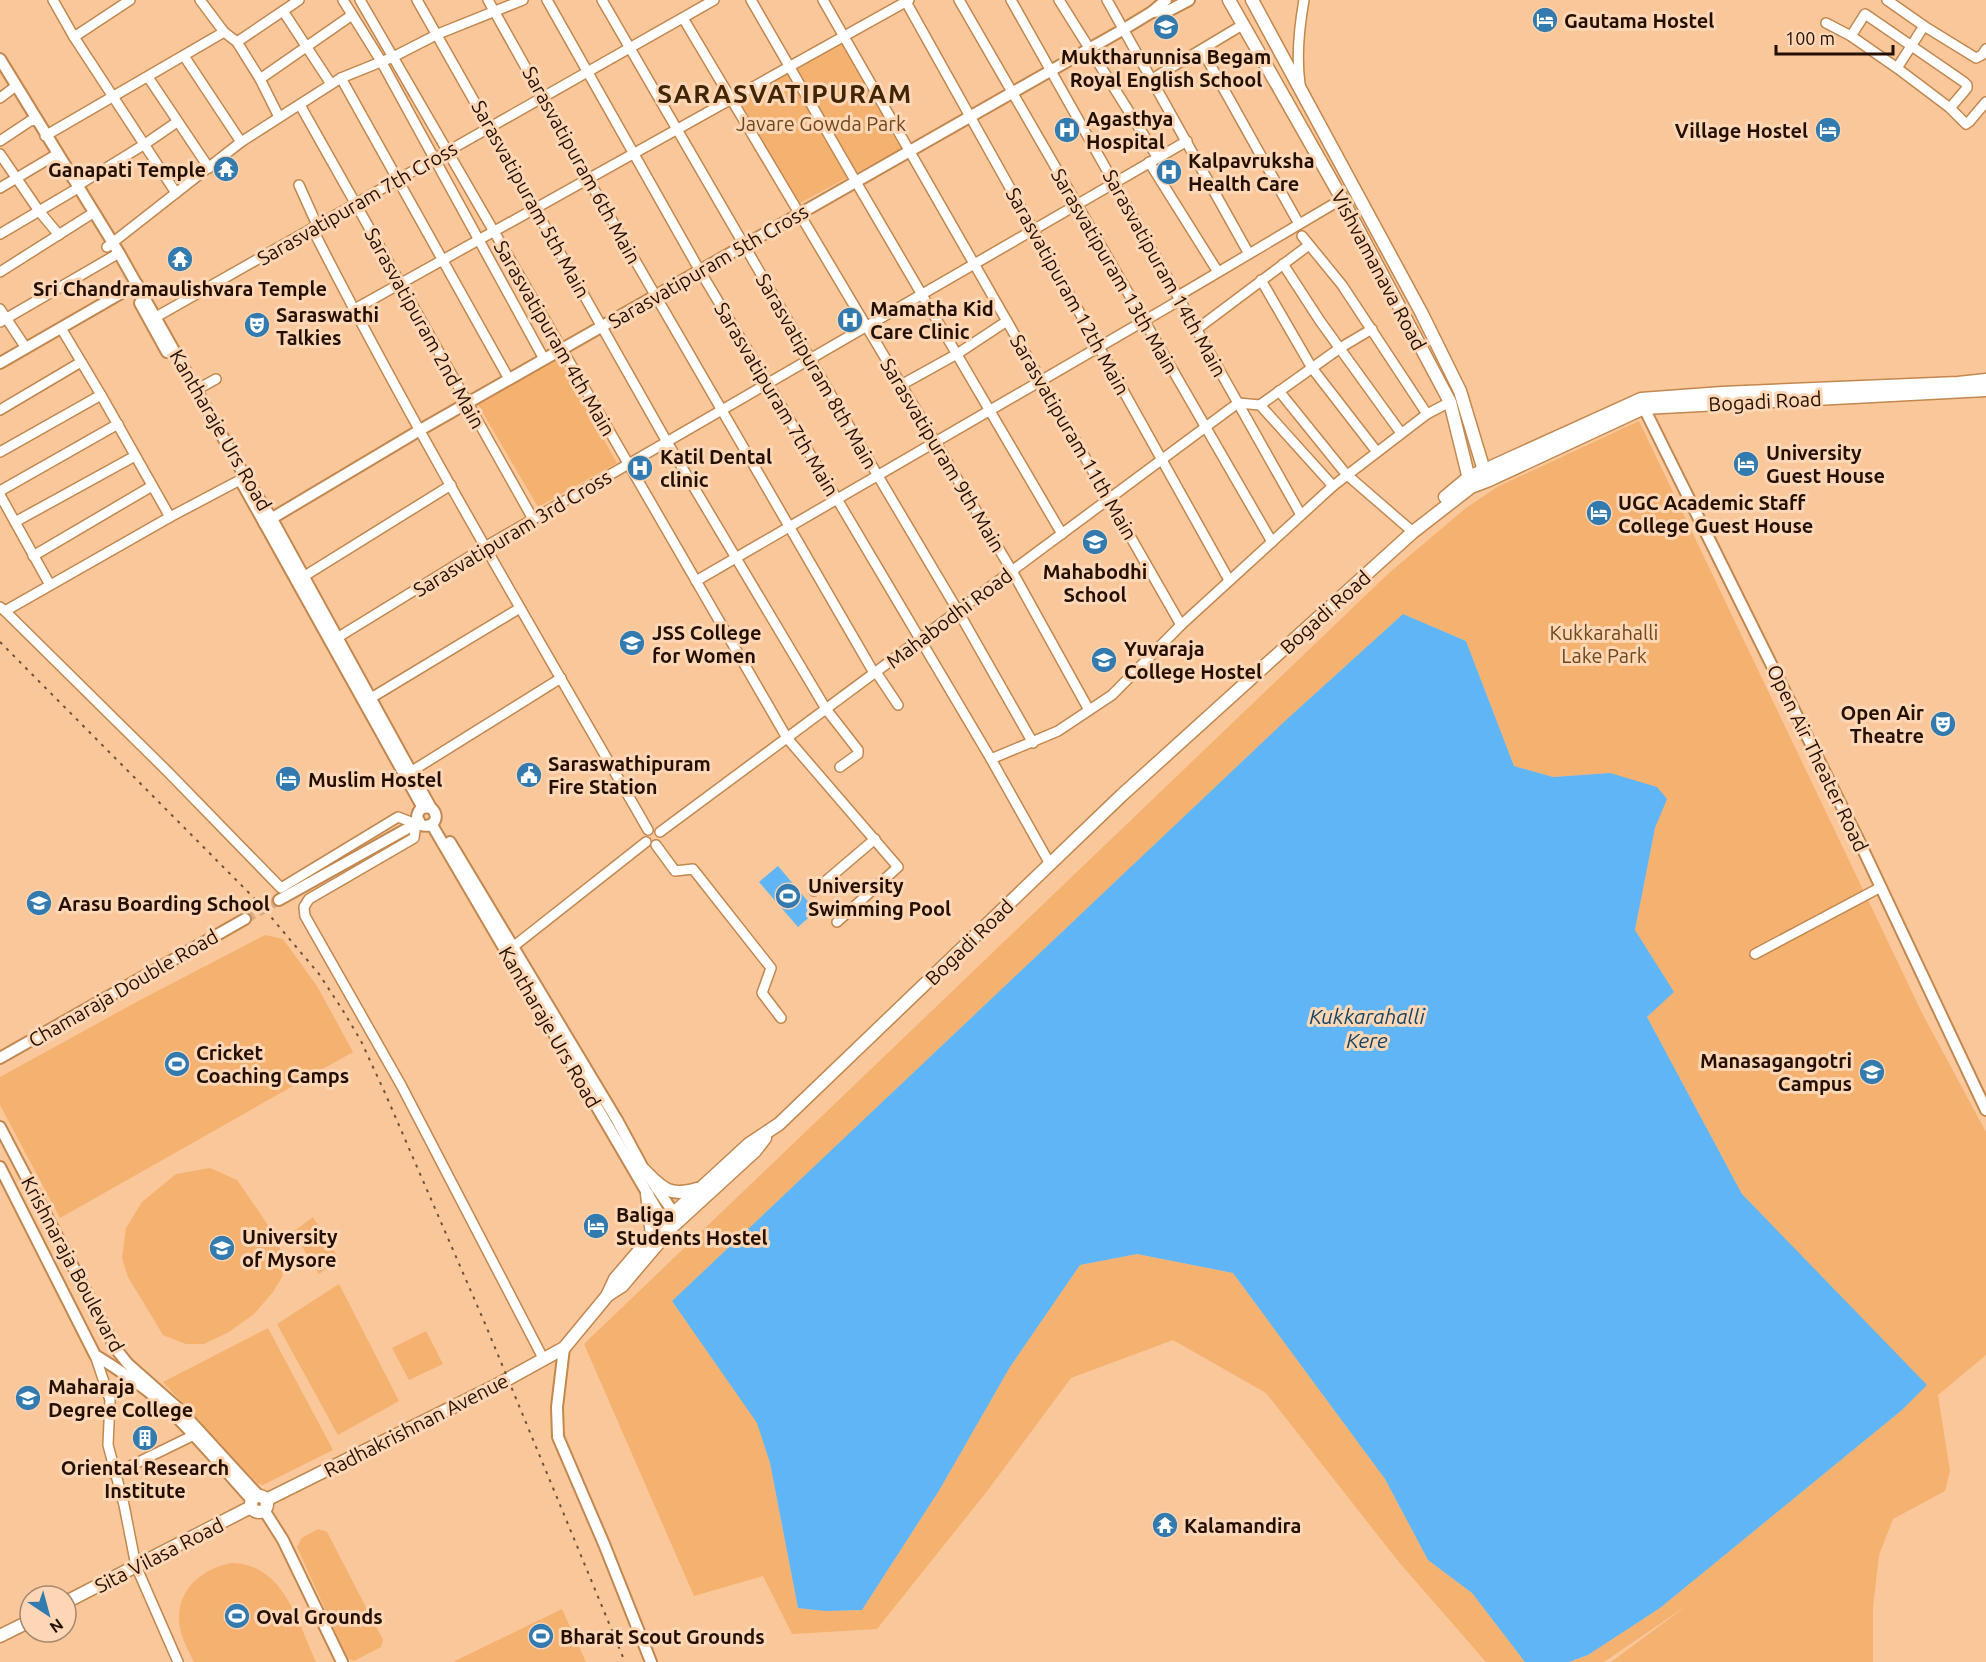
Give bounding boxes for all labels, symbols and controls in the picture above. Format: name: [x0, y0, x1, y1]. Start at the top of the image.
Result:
hotel icon: Gautama Hostel: [1530, 5, 1560, 35]
place label: Gautama Hostel: [1564, 9, 1714, 32]
school or university icon: Muktharunnisa Begam Royal English School: [1151, 12, 1181, 42]
scale bar: [1776, 18, 1893, 56]
text: 100 m: [1785, 28, 1835, 48]
place label: Muktharunnisa Begam Royal English School: [1061, 45, 1271, 91]
street label: Sarasvatipuram 6th Main: [518, 62, 646, 268]
district label: SARASVATIPURAM: [657, 79, 913, 108]
street label: Sarasvatipuram 5th Main: [467, 96, 595, 302]
place label: Agasthya Hospital: [1086, 107, 1173, 153]
park label: Javare Gowda Park: [736, 112, 906, 135]
hospital icon: Agasthya Hospital: [1052, 115, 1082, 145]
hotel icon: Village Hostel: [1813, 115, 1843, 145]
place label: Village Hostel: [1675, 119, 1808, 142]
street label: Sarasvatipuram 7th Cross: [253, 136, 461, 270]
place label: Kalpavruksha Health Care: [1188, 149, 1315, 195]
temple icon: Ganapati Temple: [211, 154, 241, 184]
hospital icon: Kalpavruksha Health Care: [1154, 157, 1184, 187]
place label: Ganapati Temple: [48, 158, 206, 181]
street label: Sarasvatipuram 13th Main: [1047, 164, 1183, 378]
street label: Sarasvatipuram 14th Main: [1098, 165, 1232, 381]
street label: Sarasvatipuram 12th Main: [1001, 183, 1135, 399]
street label: Vishvamanava Road: [1327, 186, 1431, 354]
street label: Sarasvatipuram 5th Cross: [604, 199, 812, 333]
street label: Sarasvatipuram 2nd Main: [360, 224, 490, 432]
street label: Sarasvatipuram 4th Main: [490, 236, 620, 440]
temple icon: Sri Chandramaulishvara Temple: [165, 244, 195, 274]
street label: Sarasvatipuram 8th Main: [752, 269, 882, 473]
place label: Sri Chandramaulishvara Temple: [33, 277, 327, 300]
place label: Mamatha Kid Care Clinic: [870, 297, 994, 343]
street label: Sarasvatipuram 7th Main: [710, 298, 844, 500]
place label: Saraswathi Talkies: [276, 303, 379, 349]
hospital icon: Mamatha Kid Care Clinic: [835, 305, 865, 335]
theatre icon: Saraswathi Talkies: [242, 310, 272, 340]
street label: Sarasvatipuram 11th Main: [1006, 330, 1142, 544]
street label: Kantharaje Urs Road: [165, 345, 277, 515]
street label: Sarasvatipuram 9th Main: [876, 354, 1010, 556]
street label: Bogadi Road: [1708, 387, 1822, 415]
place label: University Guest House: [1766, 441, 1885, 487]
place label: Katil Dental clinic: [660, 445, 772, 491]
hotel icon: University Guest House: [1731, 449, 1761, 479]
hospital icon: Katil Dental clinic: [625, 453, 655, 483]
street label: Sarasvatipuram 3rd Cross: [409, 465, 615, 601]
place label: UGC Academic Staff College Guest House: [1618, 491, 1813, 537]
hotel icon: UGC Academic Staff College Guest House: [1584, 498, 1614, 528]
school or university icon: Mahabodhi School: [1080, 527, 1110, 557]
place label: Mahabodhi School: [1043, 560, 1147, 606]
street label: Mahabodhi Road: [882, 563, 1016, 673]
street label: Bogadi Road: [1275, 566, 1375, 658]
place label: JSS College for Women: [652, 621, 761, 667]
park label: Kukkarahalli Lake Park: [1550, 621, 1658, 667]
school or university icon: JSS College for Women: [617, 628, 647, 658]
place label: Yuvaraja College Hostel: [1124, 637, 1262, 683]
school or university icon: Yuvaraja College Hostel: [1089, 645, 1119, 675]
street label: Open Air Theater Road: [1763, 661, 1873, 855]
place label: Open Air Theatre: [1840, 701, 1925, 747]
theatre icon: Open Air Theatre: [1928, 709, 1958, 739]
place label: Saraswathipuram Fire Station: [548, 752, 711, 798]
public building icon: Saraswathipuram Fire Station: [514, 760, 544, 790]
hotel icon: Muslim Hostel: [273, 764, 303, 794]
place label: Muslim Hostel: [308, 768, 442, 791]
place label: University Swimming Pool: [808, 874, 951, 920]
sports icon: University Swimming Pool: [773, 881, 803, 911]
school or university icon: Arasu Boarding School: [24, 888, 54, 918]
place label: Arasu Boarding School: [58, 892, 270, 915]
street label: Bogadi Road: [920, 894, 1018, 990]
street label: Chamaraja Double Road: [24, 924, 222, 1052]
street label: Kantharaje Urs Road: [494, 942, 606, 1112]
water label: Kukkarahalli Kere: [1309, 1004, 1425, 1052]
place label: Cricket Coaching Camps: [196, 1041, 349, 1087]
sports icon: Cricket Coaching Camps: [162, 1049, 192, 1079]
place label: Manasagangotri Campus: [1700, 1049, 1852, 1095]
school or university icon: Manasagangotri Campus: [1857, 1057, 1887, 1087]
street label: Krishnaraja Boulevard: [17, 1172, 129, 1356]
place label: Baliga Students Hostel: [616, 1203, 768, 1249]
hotel icon: Baliga Students Hostel: [581, 1211, 611, 1241]
place label: University of Mysore: [242, 1225, 338, 1271]
school or university icon: University of Mysore: [207, 1233, 237, 1263]
street label: Radhakrishnan Avenue: [320, 1368, 512, 1482]
place label: Maharaja Degree College: [48, 1375, 193, 1421]
school or university icon: Maharaja Degree College: [13, 1383, 43, 1413]
building icon: Oriental Research Institute: [130, 1423, 160, 1453]
place label: Oriental Research Institute: [61, 1456, 229, 1502]
temple icon: Kalamandira: [1150, 1510, 1180, 1540]
street label: Sita Vilasa Road: [91, 1513, 227, 1597]
place label: Kalamandira: [1184, 1514, 1301, 1537]
north arrow: [18, 1584, 78, 1644]
sports icon: Oval Grounds: [222, 1601, 252, 1631]
place label: Oval Grounds: [256, 1605, 383, 1628]
text: N: [47, 1615, 67, 1637]
sports icon: Bharat Scout Grounds: [526, 1621, 556, 1651]
place label: Bharat Scout Grounds: [560, 1625, 765, 1648]

